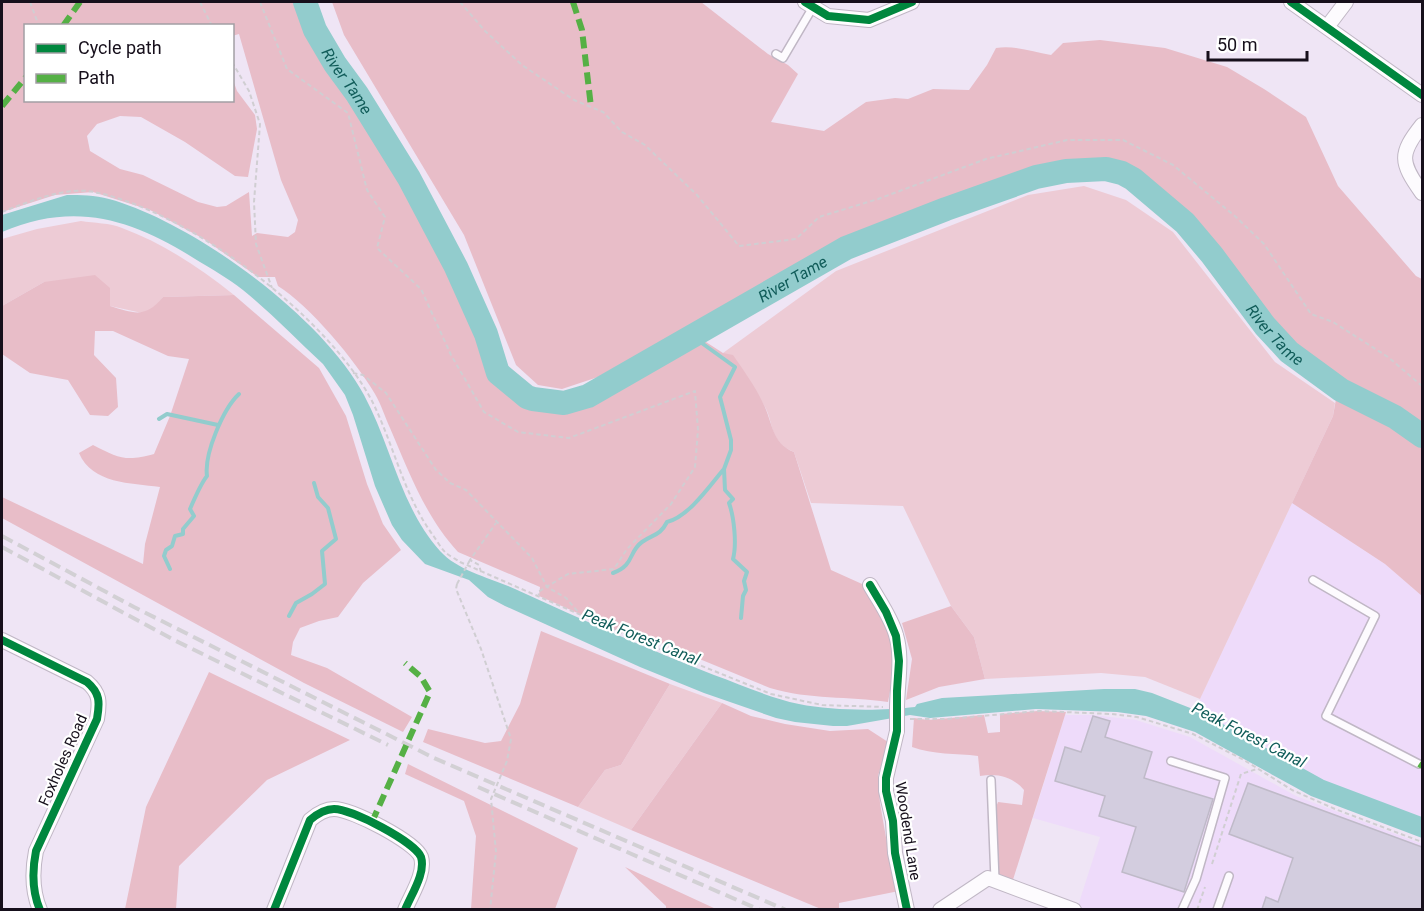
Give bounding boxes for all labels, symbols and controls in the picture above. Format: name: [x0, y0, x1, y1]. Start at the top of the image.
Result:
legend: [24, 24, 234, 102]
scale bar: [1208, 24, 1307, 62]
text: 50 m: [1217, 34, 1257, 55]
text: Cycle path: [78, 37, 162, 58]
water label: River Tame: [318, 44, 377, 118]
text: Path: [78, 67, 115, 88]
water label: River Tame: [755, 251, 830, 306]
water label: River Tame: [1242, 300, 1308, 369]
water label: Peak Forest Canal: [579, 605, 703, 669]
water label: Peak Forest Canal: [1189, 698, 1309, 772]
street label: Foxholes Road: [35, 711, 91, 809]
street label: Woodend Lane: [891, 780, 925, 882]

